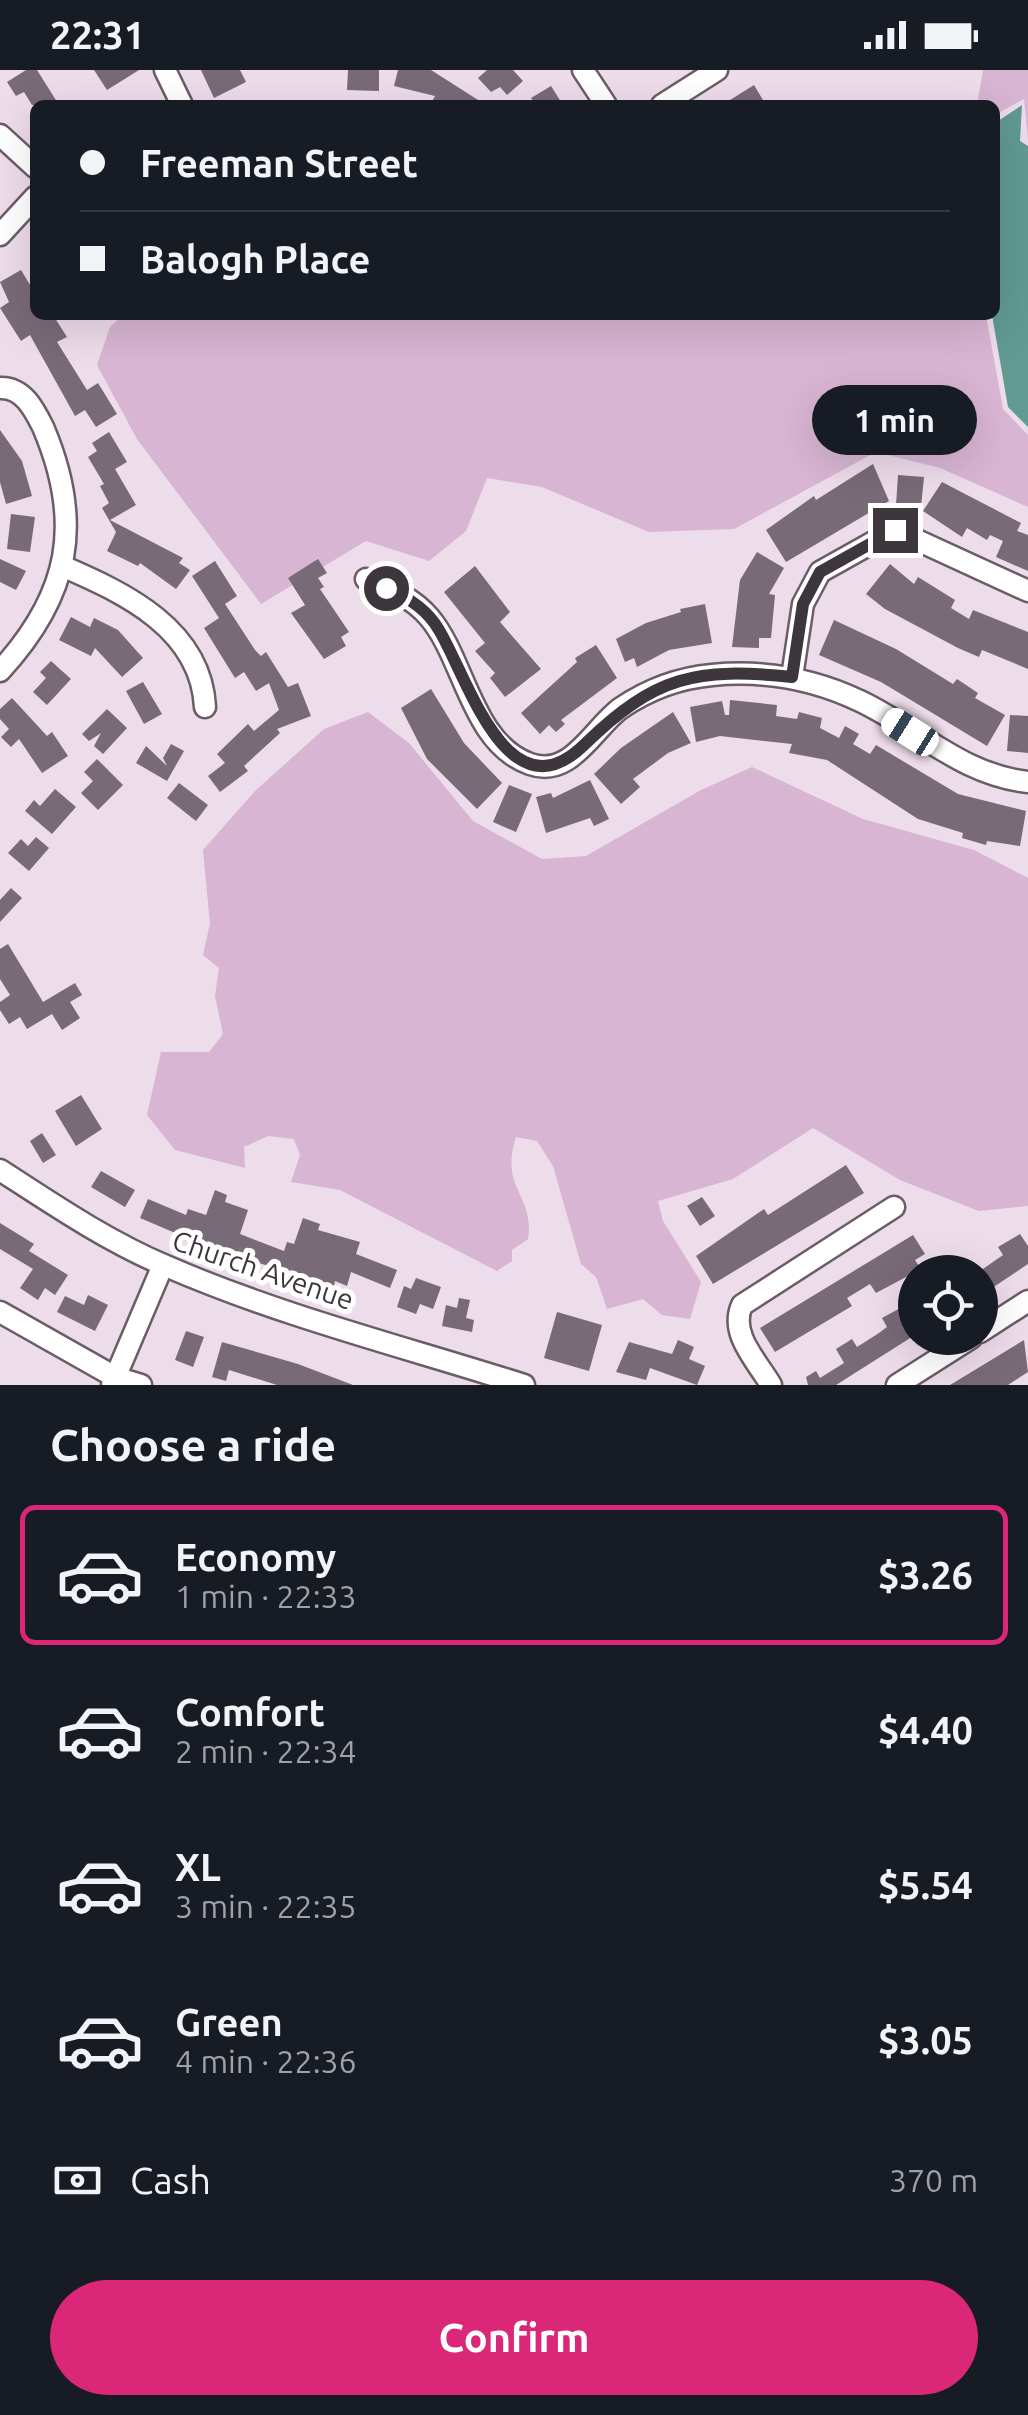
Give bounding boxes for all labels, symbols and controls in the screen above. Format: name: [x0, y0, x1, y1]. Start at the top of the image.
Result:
text: 22:31: [50, 14, 145, 56]
text: Freeman Street: [140, 142, 418, 184]
text: Balogh Place: [140, 238, 370, 280]
callout: 1 min: [812, 385, 978, 455]
text: 1 min: [854, 402, 935, 438]
route end: [873, 508, 918, 553]
route start: [364, 566, 409, 611]
car: [877, 703, 943, 761]
street label: Church Avenue: [169, 1224, 358, 1315]
map controls: [898, 1255, 998, 1355]
button: locate: [898, 1255, 998, 1355]
text: Choose a ride: [50, 1419, 336, 1470]
icon: car: [55, 1530, 145, 1620]
text: Economy: [175, 1536, 336, 1578]
text: $3.26: [878, 1554, 973, 1596]
text: 1 min · 22:33: [175, 1578, 357, 1614]
icon: car: [55, 1685, 145, 1775]
text: Comfort: [175, 1691, 325, 1733]
text: $4.40: [878, 1709, 973, 1751]
text: 2 min · 22:34: [175, 1733, 357, 1769]
icon: car: [55, 1840, 145, 1930]
text: XL: [175, 1846, 221, 1888]
text: $5.54: [878, 1864, 973, 1906]
text: 3 min · 22:35: [175, 1888, 357, 1924]
icon: car: [55, 1995, 145, 2085]
text: Green: [175, 2001, 283, 2043]
text: $3.05: [878, 2019, 973, 2061]
text: 4 min · 22:36: [175, 2043, 357, 2079]
icon: cash: [50, 2153, 105, 2208]
text: Cash: [130, 2159, 211, 2201]
text: 370 m: [889, 2162, 978, 2198]
button: Confirm: [50, 2280, 978, 2395]

